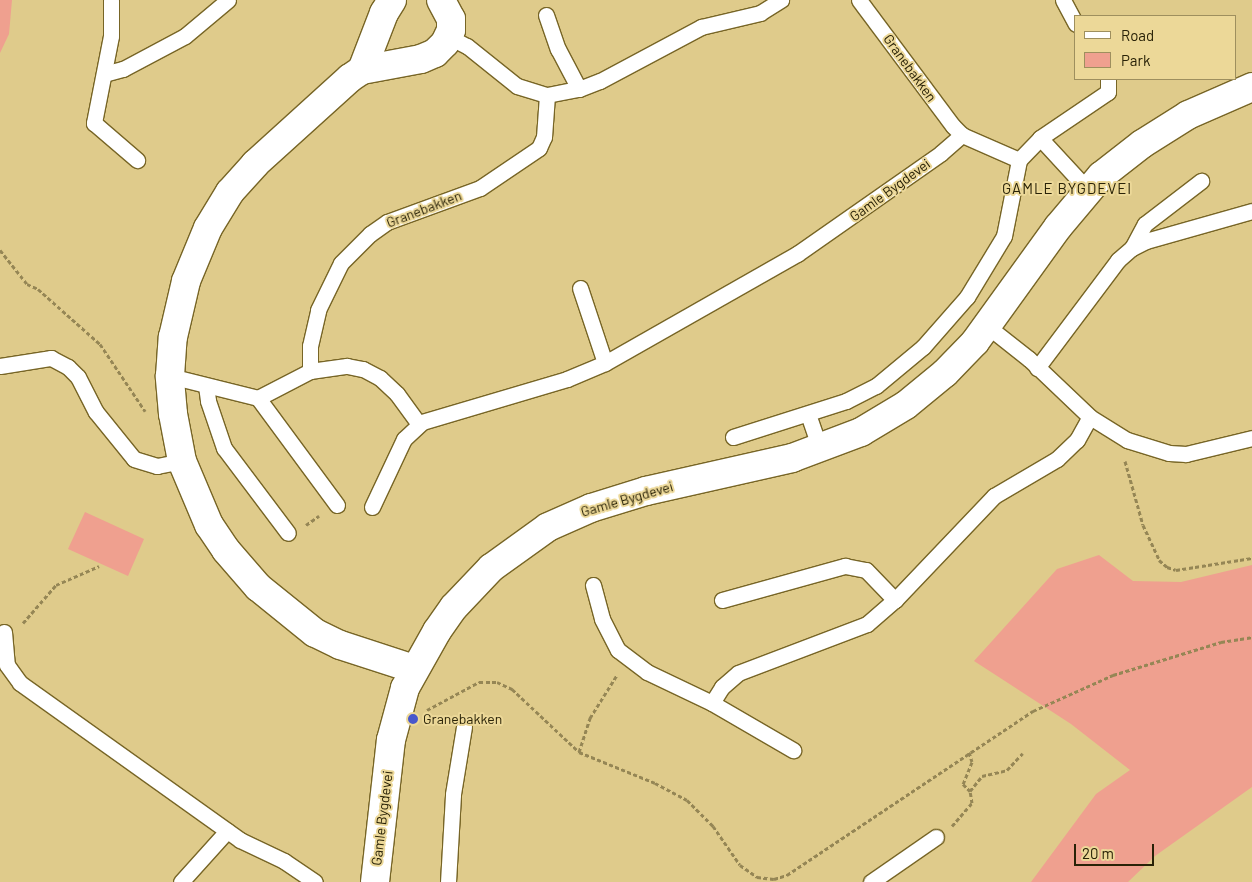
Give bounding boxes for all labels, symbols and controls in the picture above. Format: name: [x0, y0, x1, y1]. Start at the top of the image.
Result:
legend: [1074, 15, 1237, 80]
text: Road: [1121, 26, 1154, 44]
street label: Granebakken: [880, 31, 940, 105]
text: Park: [1121, 51, 1150, 69]
street label: Gamle Bygdevei: [846, 155, 934, 225]
district label: GAMLE BYGDEVEI: [1000, 180, 1134, 198]
street label: Granebakken: [384, 187, 464, 231]
street label: Gamle Bygdevei: [579, 478, 675, 520]
place label: Granebakken: [423, 711, 502, 727]
marker: Granebakken: [407, 713, 419, 725]
street label: Gamle Bygdevei: [368, 770, 396, 866]
scale bar: [1077, 834, 1157, 866]
text: 20 m: [1082, 844, 1114, 862]

